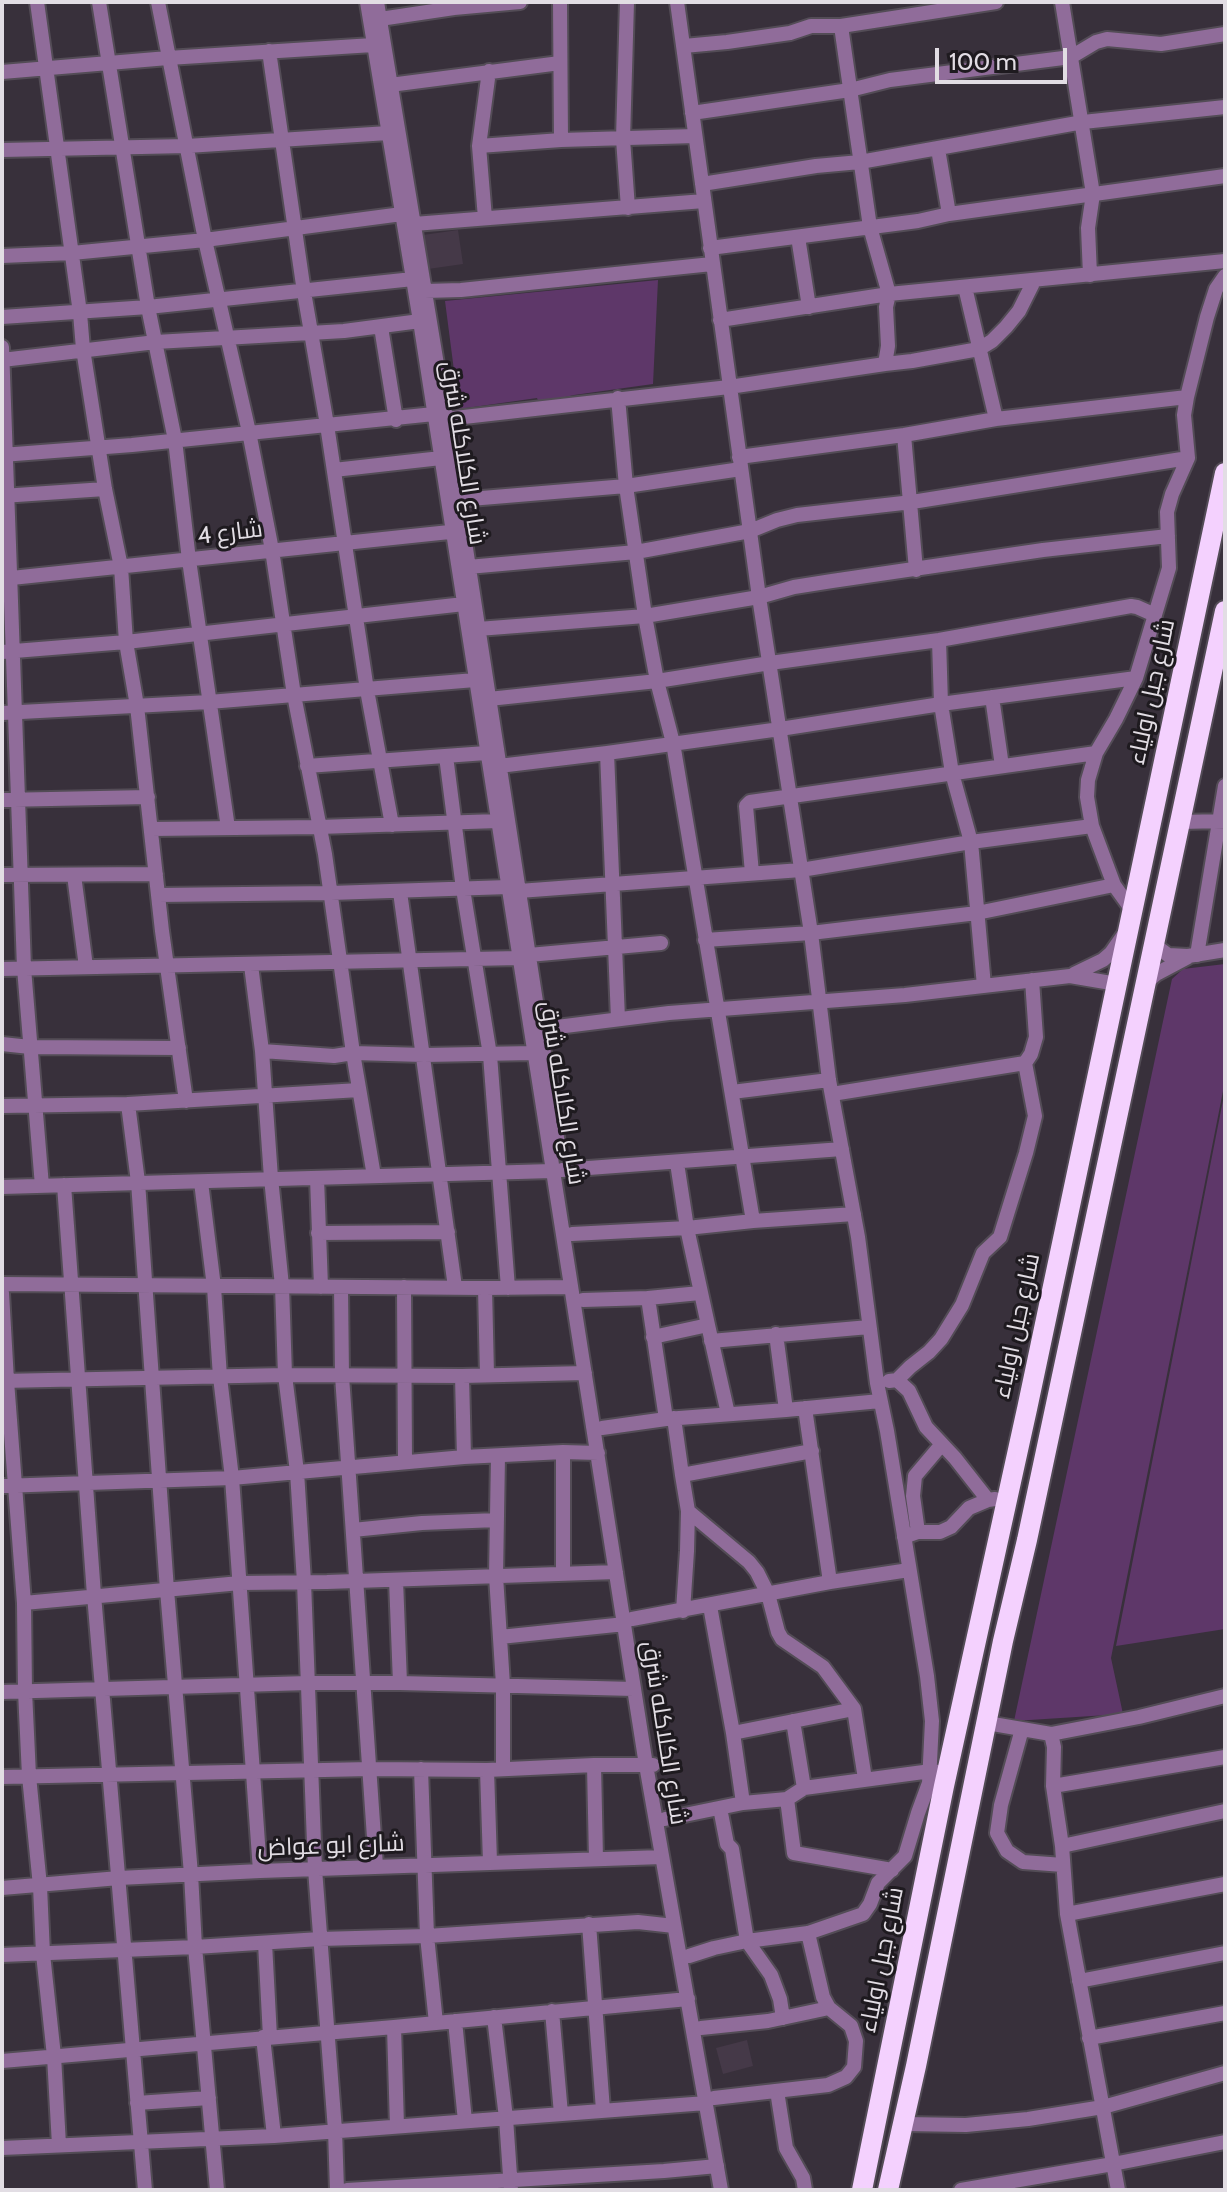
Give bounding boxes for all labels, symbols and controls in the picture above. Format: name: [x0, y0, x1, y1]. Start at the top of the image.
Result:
scale bar: [939, 32, 1071, 82]
text: 100 m: [949, 47, 1017, 76]
street label: شارع الكلاكله شرق: [434, 359, 492, 547]
street label: شارع 4: [196, 515, 264, 551]
street label: شارع جبل اولياء: [1123, 617, 1181, 767]
street label: شارع الكلاكله شرق: [533, 999, 591, 1187]
street label: شارع جبل اولياء: [988, 1251, 1046, 1401]
street label: شارع الكلاكله شرق: [635, 1639, 693, 1827]
street label: شارع ابو عواض: [257, 1829, 405, 1863]
street label: شارع جبل اولياء: [854, 1885, 910, 2035]

